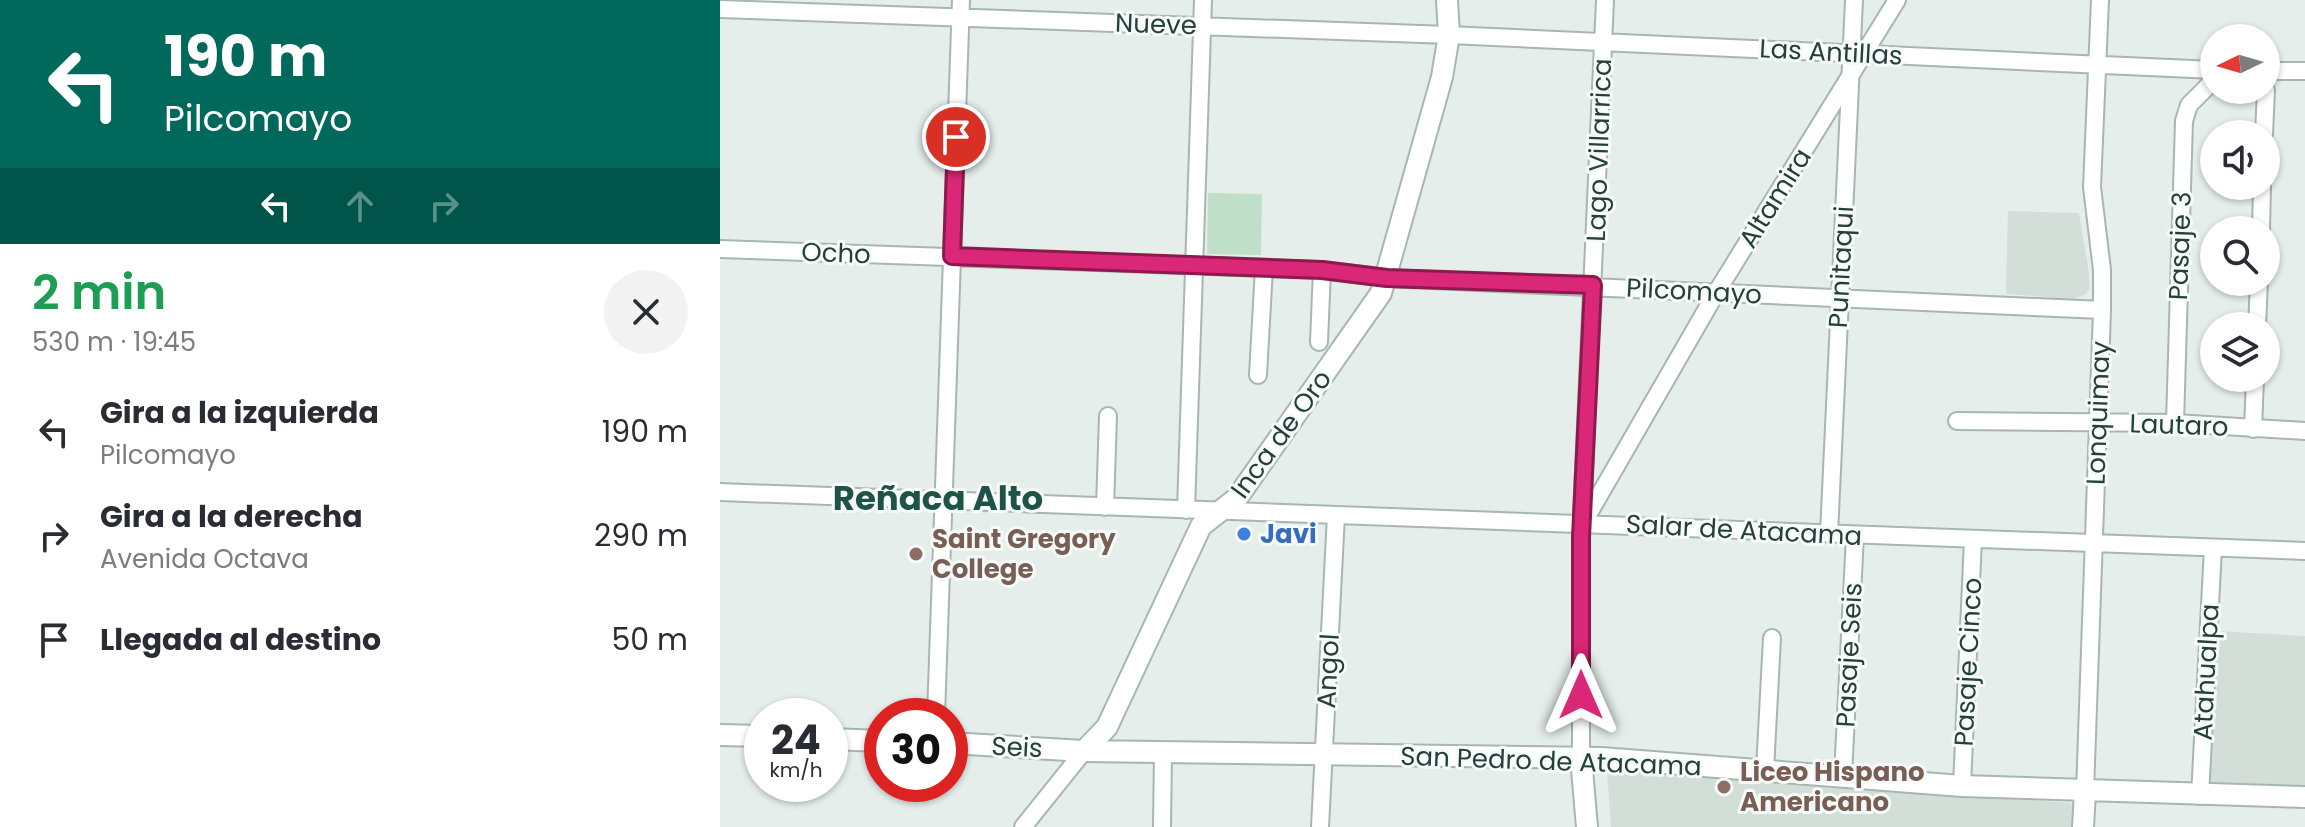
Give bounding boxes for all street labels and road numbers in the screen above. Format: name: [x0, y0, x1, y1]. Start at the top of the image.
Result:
street label: Nueve: [1115, 5, 1197, 43]
street label: Las Antillas: [1759, 30, 1903, 74]
street label: Lago Villarrica: [1578, 58, 1620, 242]
street label: Altamira: [1730, 141, 1820, 255]
street label: Pasaje 3: [2160, 191, 2200, 301]
street label: Punitaqui: [1820, 205, 1862, 329]
street label: Ocho: [801, 234, 871, 272]
street label: Pilcomayo: [1625, 269, 1763, 313]
street label: Lonquimay: [2077, 340, 2119, 486]
street label: Inca de Oro: [1222, 362, 1340, 506]
street label: Lautaro: [2129, 405, 2229, 445]
street label: Salar de Atacama: [1625, 506, 1863, 554]
street label: Pasaje Cinco: [1946, 577, 1990, 747]
street label: Pasaje Seis: [1827, 582, 1871, 728]
street label: Atahualpa: [2184, 603, 2228, 741]
street label: Angol: [1308, 633, 1348, 709]
street label: Seis: [990, 728, 1044, 766]
street label: San Pedro de Atacama: [1400, 738, 1702, 784]

